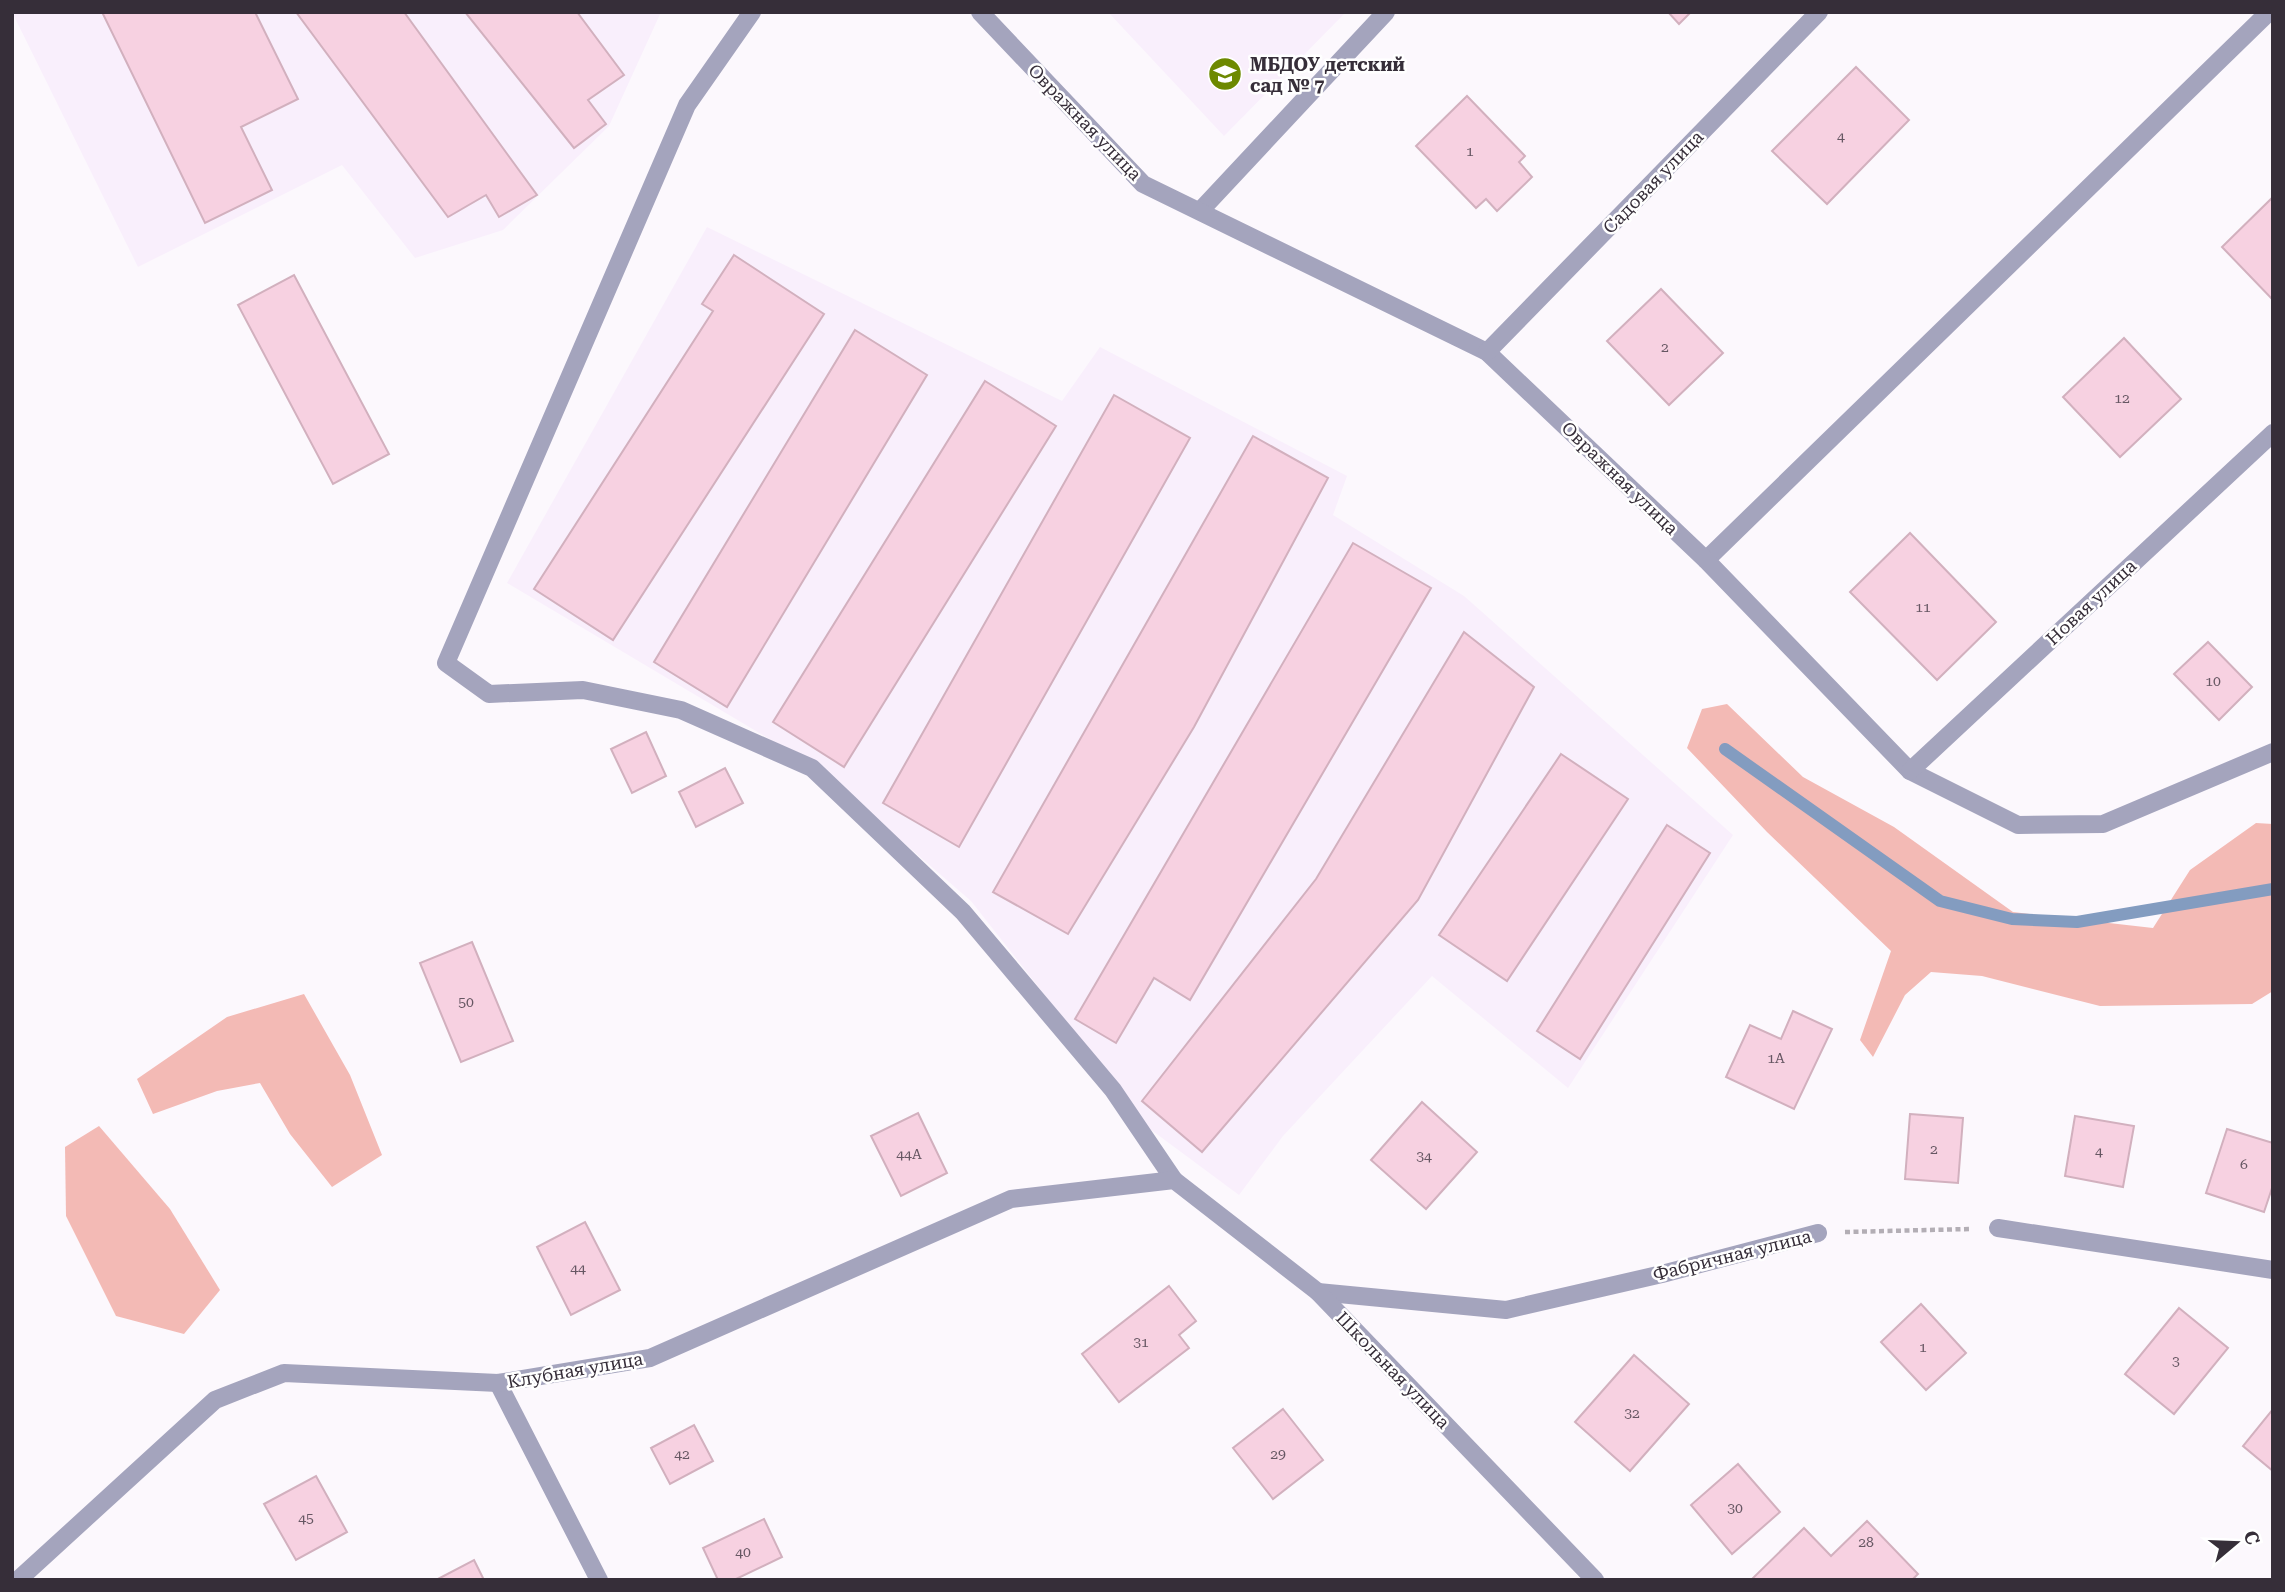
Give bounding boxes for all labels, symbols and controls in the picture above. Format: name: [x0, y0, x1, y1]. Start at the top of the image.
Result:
place label: МБДОУ детский сад № 7: [1250, 54, 1405, 96]
school or university icon: МБДОУ детский сад № 7: [1206, 55, 1244, 93]
street label: Овражная улица: [1024, 59, 1146, 185]
street label: Садовая улица: [1599, 126, 1708, 238]
house number: 4: [1837, 128, 1845, 144]
house number: 1: [1466, 143, 1474, 159]
house number: 2: [1661, 339, 1669, 355]
house number: 12: [2114, 390, 2130, 406]
street label: Овражная улица: [1557, 417, 1683, 539]
street label: Новая улица: [2042, 555, 2141, 649]
house number: 11: [1915, 599, 1931, 615]
house number: 10: [2205, 673, 2221, 689]
house number: 50: [458, 994, 474, 1010]
house number: 1А: [1767, 1050, 1785, 1066]
house number: 2: [1930, 1141, 1938, 1157]
house number: 4: [2095, 1143, 2103, 1159]
house number: 44А: [896, 1146, 922, 1162]
house number: 34: [1416, 1148, 1432, 1164]
house number: 6: [2240, 1156, 2248, 1172]
street label: Фабричная улица: [1651, 1225, 1814, 1285]
house number: 44: [570, 1260, 586, 1276]
street label: Школьная улица: [1332, 1307, 1454, 1433]
house number: 31: [1133, 1334, 1149, 1350]
house number: 1: [1919, 1339, 1927, 1355]
street label: Клубная улица: [506, 1348, 645, 1392]
house number: 3: [2172, 1353, 2180, 1369]
house number: 32: [1624, 1405, 1640, 1421]
house number: 42: [674, 1446, 690, 1462]
house number: 29: [1270, 1446, 1286, 1462]
house number: 30: [1727, 1500, 1743, 1516]
north arrow: [2201, 1508, 2271, 1578]
house number: 45: [298, 1510, 314, 1526]
text: С: [2239, 1528, 2265, 1548]
house number: 28: [1858, 1534, 1874, 1550]
house number: 40: [735, 1544, 751, 1560]

